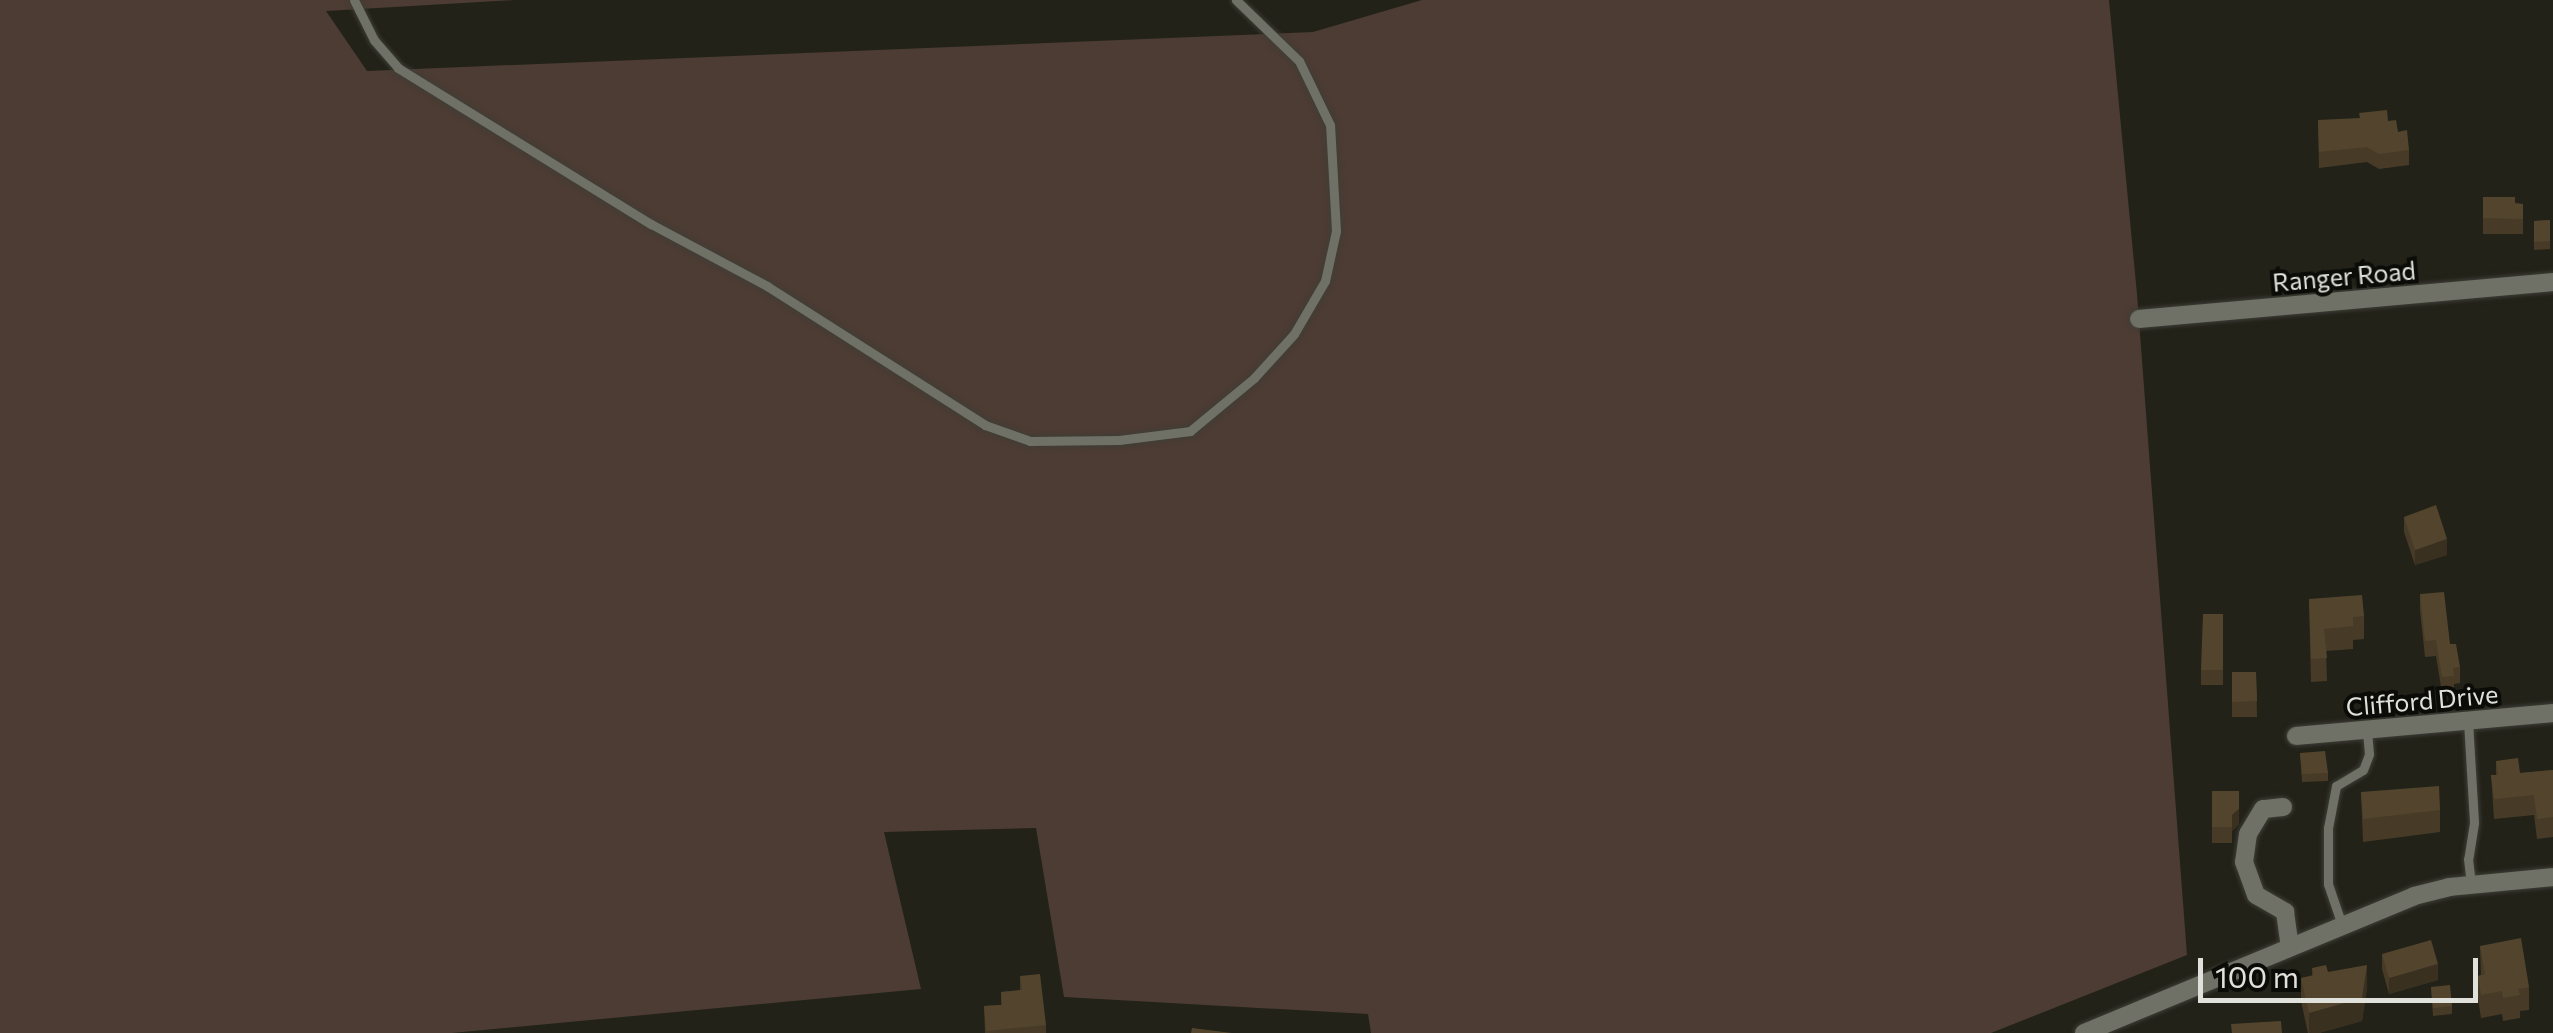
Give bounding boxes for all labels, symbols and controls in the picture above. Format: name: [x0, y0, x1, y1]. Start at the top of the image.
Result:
street label: Ranger Road: [2271, 255, 2417, 297]
street label: Clifford Drive: [2345, 678, 2499, 722]
scale bar: [2203, 938, 2483, 1000]
text: 100 m: [2215, 957, 2299, 994]

